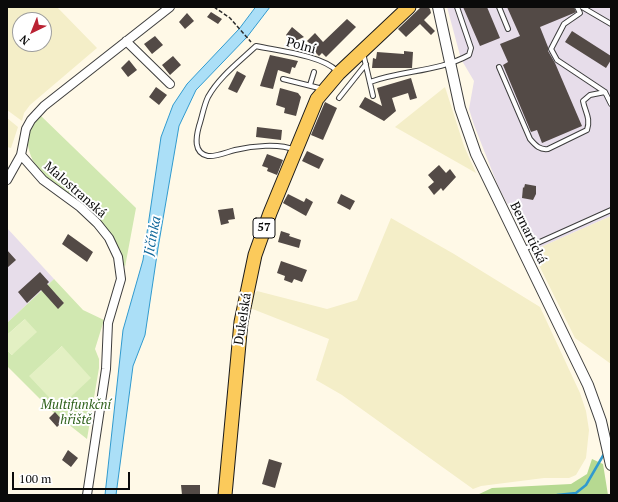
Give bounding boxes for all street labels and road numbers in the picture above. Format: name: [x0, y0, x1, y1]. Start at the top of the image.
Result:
street label: Polní: [284, 35, 318, 57]
street label: Malostranská: [41, 159, 109, 221]
street label: Bernartická: [506, 200, 550, 266]
road number: 57: [253, 218, 275, 238]
street label: Dukelská: [231, 292, 255, 346]

